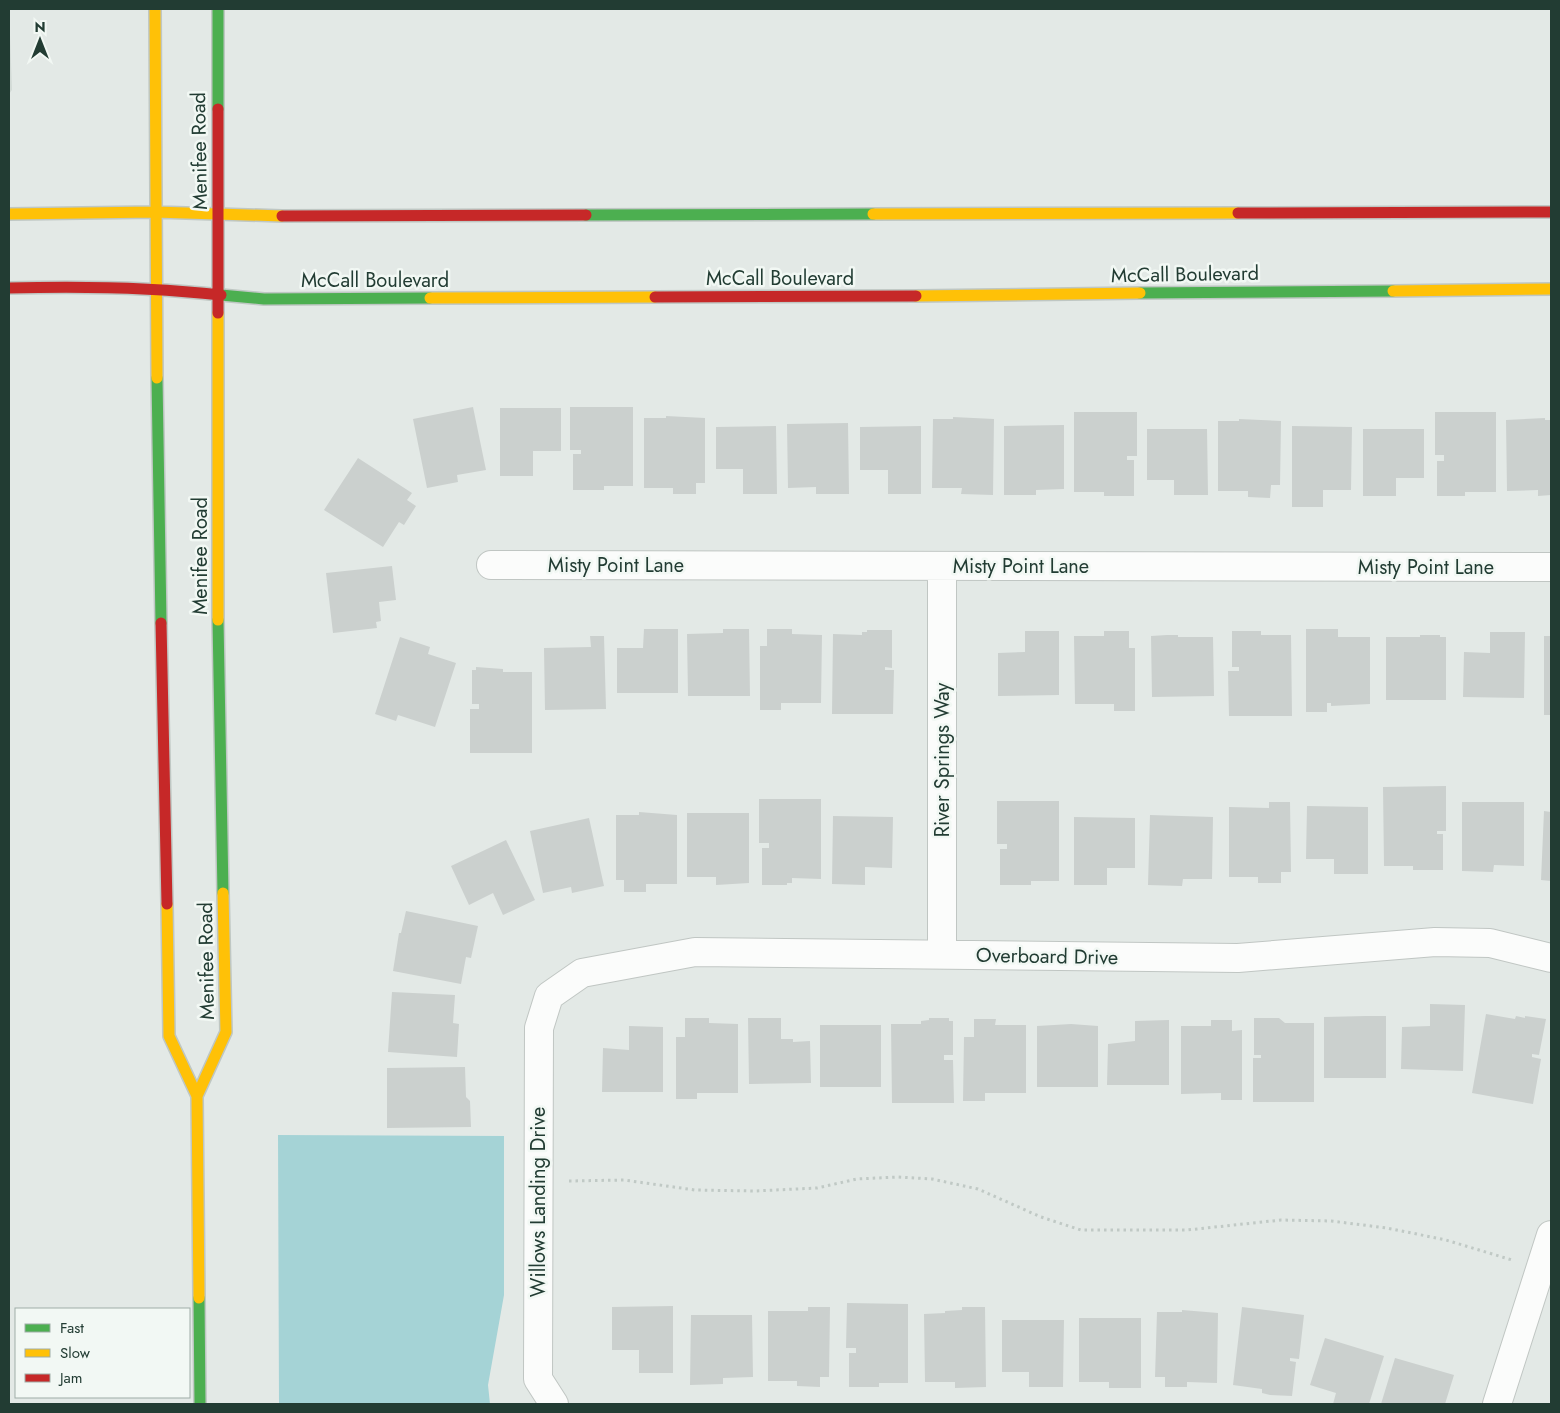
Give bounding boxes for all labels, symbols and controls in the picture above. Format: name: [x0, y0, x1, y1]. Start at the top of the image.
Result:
north arrow: [15, 15, 65, 65]
text: N: [34, 17, 46, 37]
street label: Menifee Road: [184, 92, 215, 210]
street label: McCall Boulevard: [1111, 259, 1259, 290]
street label: McCall Boulevard: [706, 264, 854, 293]
street label: McCall Boulevard: [301, 266, 449, 295]
street label: Menifee Road: [186, 497, 215, 615]
street label: Misty Point Lane: [548, 551, 684, 580]
street label: Misty Point Lane: [953, 552, 1089, 581]
street label: Misty Point Lane: [1358, 553, 1494, 582]
street label: River Springs Way: [928, 683, 957, 837]
street label: Menifee Road: [191, 902, 222, 1020]
street label: Overboard Drive: [976, 941, 1118, 972]
street label: Willows Landing Drive: [524, 1107, 553, 1297]
legend: [15, 1308, 190, 1398]
text: Fast: [60, 1317, 84, 1339]
text: Slow: [60, 1342, 91, 1364]
text: Jam: [58, 1367, 83, 1389]

